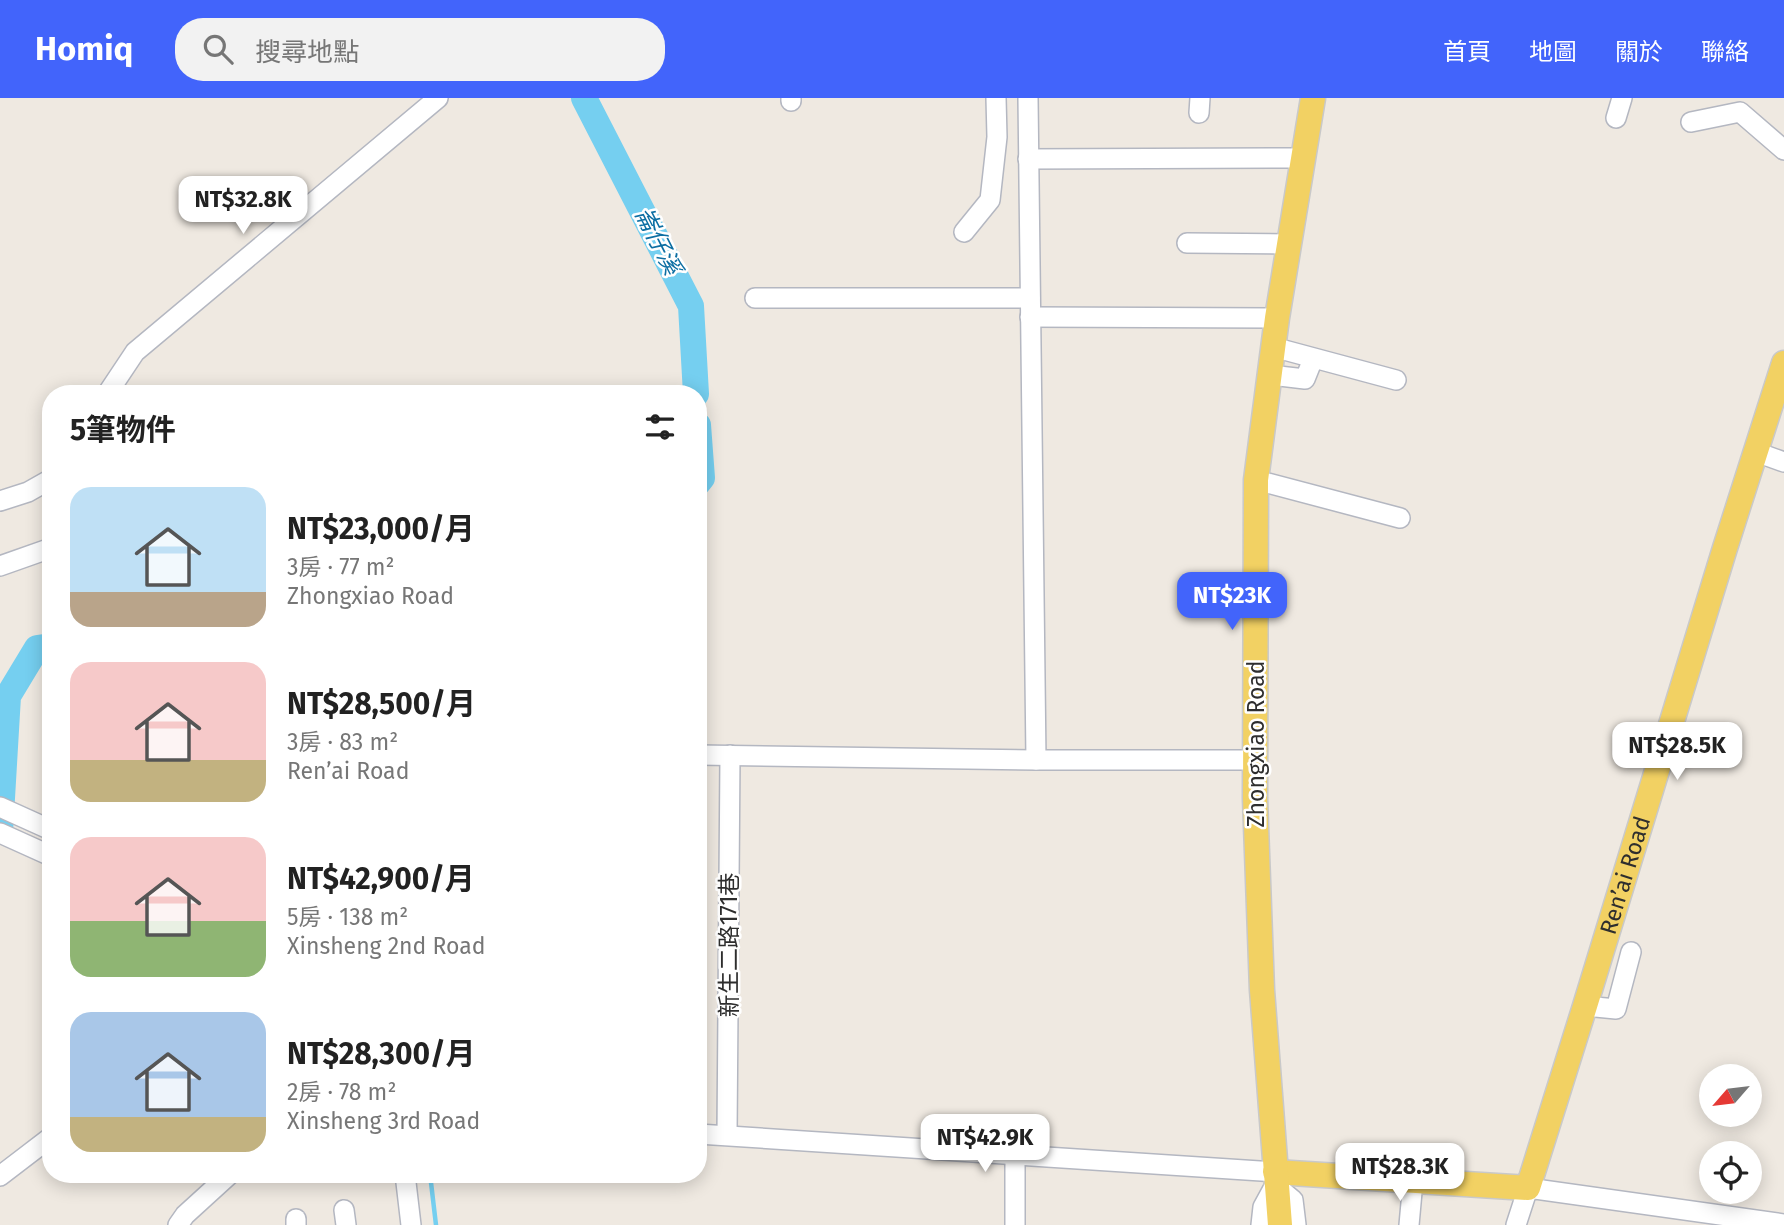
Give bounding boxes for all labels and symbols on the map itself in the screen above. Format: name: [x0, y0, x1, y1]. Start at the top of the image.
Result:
pin: NT$32.8K: [171, 176, 315, 236]
water label: 崙仔溪: [629, 203, 688, 282]
pin: NT$23K: [1175, 573, 1289, 632]
street label: Zhongxiao Road: [1242, 660, 1270, 828]
pin: NT$28.5K: [1605, 722, 1749, 782]
street label: Ren’ai Road: [1594, 813, 1656, 938]
street label: 新生二路171巷: [715, 873, 743, 1017]
north arrow: [1699, 1064, 1762, 1127]
pin: NT$42.9K: [913, 1114, 1057, 1174]
pin: NT$28.3K: [1328, 1144, 1472, 1203]

